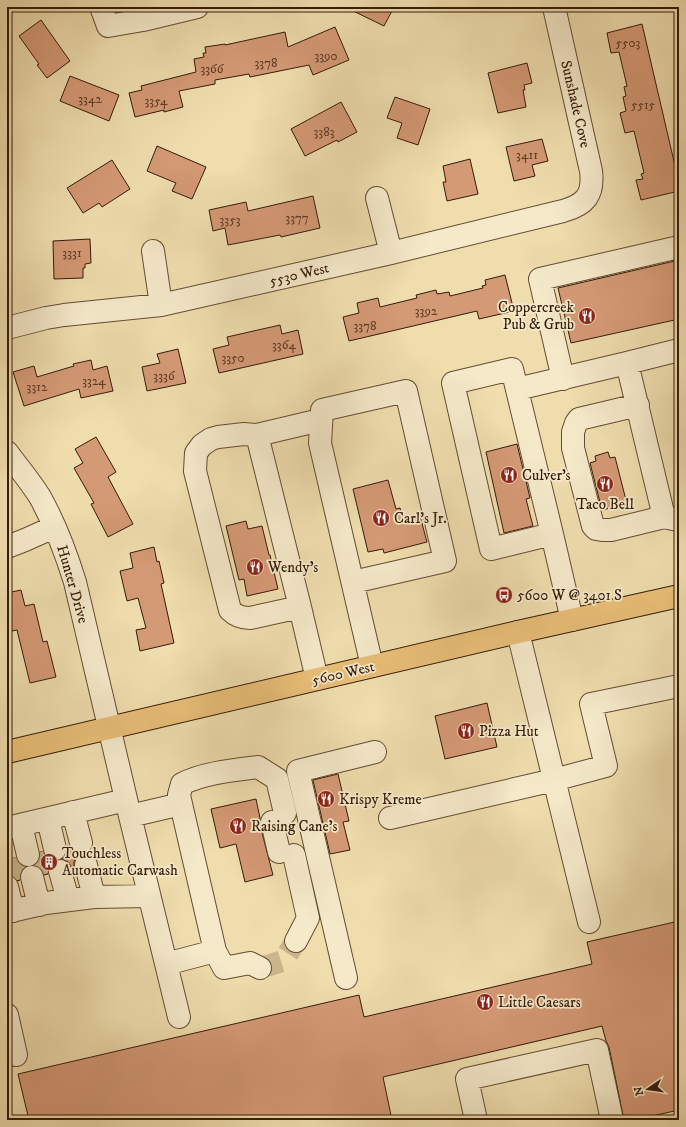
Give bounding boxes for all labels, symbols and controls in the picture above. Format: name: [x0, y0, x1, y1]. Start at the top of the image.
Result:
house number: 5503: [616, 35, 641, 51]
house number: 3390: [314, 48, 338, 64]
house number: 3378: [254, 55, 278, 71]
street label: Sunshade Cove: [556, 59, 595, 150]
house number: 3366: [200, 61, 225, 77]
house number: 3342: [78, 91, 102, 107]
house number: 3354: [145, 93, 168, 109]
house number: 5515: [631, 97, 656, 113]
house number: 3383: [313, 124, 335, 140]
house number: 3411: [516, 147, 538, 163]
house number: 3377: [285, 210, 309, 226]
house number: 3353: [219, 212, 241, 228]
house number: 3331: [62, 245, 82, 261]
street label: 5530 West: [267, 258, 331, 291]
place label: Coppercreek Pub & Grub: [498, 298, 575, 334]
house number: 3392: [415, 303, 438, 319]
restaurant icon: Coppercreek Pub & Grub: [577, 306, 597, 326]
house number: 3378: [353, 318, 377, 334]
house number: 3364: [272, 337, 296, 353]
house number: 3350: [221, 350, 245, 366]
house number: 3336: [153, 368, 176, 384]
house number: 3324: [82, 373, 106, 389]
house number: 3312: [27, 379, 48, 395]
restaurant icon: Culver's: [499, 465, 519, 485]
place label: Culver's: [522, 466, 571, 485]
restaurant icon: Taco Bell: [595, 474, 615, 494]
place label: Taco Bell: [576, 495, 635, 514]
restaurant icon: Carl's Jr.: [371, 508, 391, 528]
place label: Carl's Jr.: [394, 509, 447, 528]
street label: Hunter Drive: [52, 543, 93, 625]
restaurant icon: Wendy's: [245, 557, 265, 577]
place label: Wendy's: [267, 558, 318, 577]
bus stop icon: 5600 W @ 3401 S: [494, 585, 514, 605]
place label: 5600 W @ 3401 S: [517, 586, 622, 605]
street label: 5600 West: [310, 657, 376, 690]
restaurant icon: Pizza Hut: [456, 721, 476, 741]
place label: Pizza Hut: [479, 722, 539, 741]
restaurant icon: Krispy Kreme: [316, 789, 336, 809]
place label: Krispy Kreme: [339, 790, 422, 809]
restaurant icon: Raising Cane's: [228, 816, 248, 836]
place label: Raising Cane's: [251, 817, 337, 836]
place label: Touchless Automatic Carwash: [62, 844, 178, 880]
building icon: Touchless Automatic Carwash: [39, 852, 59, 872]
restaurant icon: Little Caesars: [475, 992, 495, 1012]
place label: Little Caesars: [498, 993, 581, 1012]
north arrow: [628, 1069, 668, 1109]
text: N: [631, 1085, 647, 1097]

